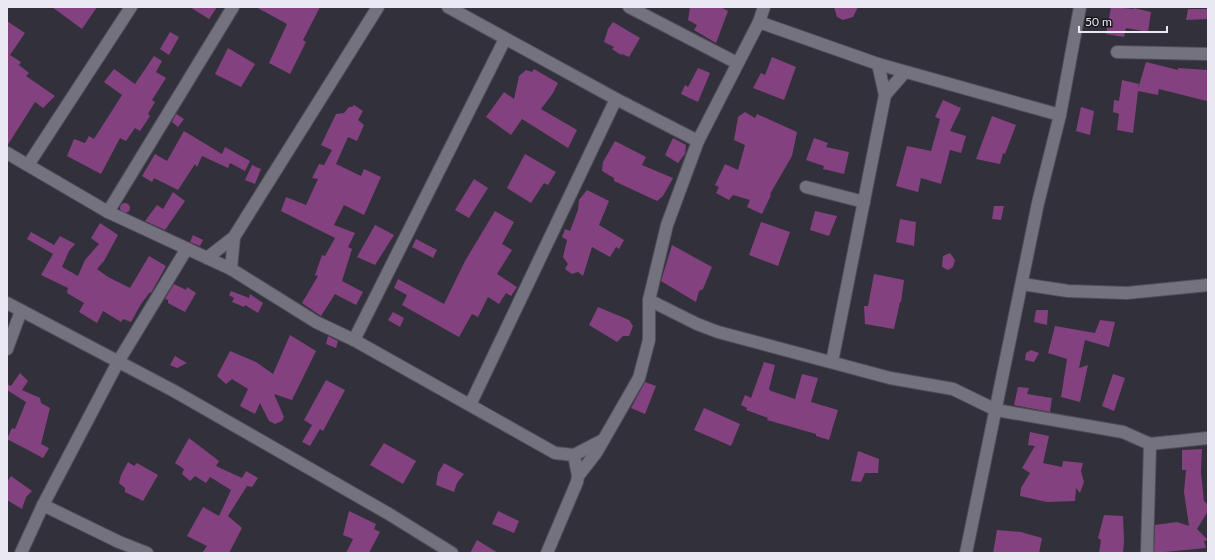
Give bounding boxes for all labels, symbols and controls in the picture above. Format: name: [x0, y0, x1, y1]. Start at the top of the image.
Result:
scale bar: [1079, 8, 1167, 34]
text: 50 m: [1085, 14, 1112, 29]

